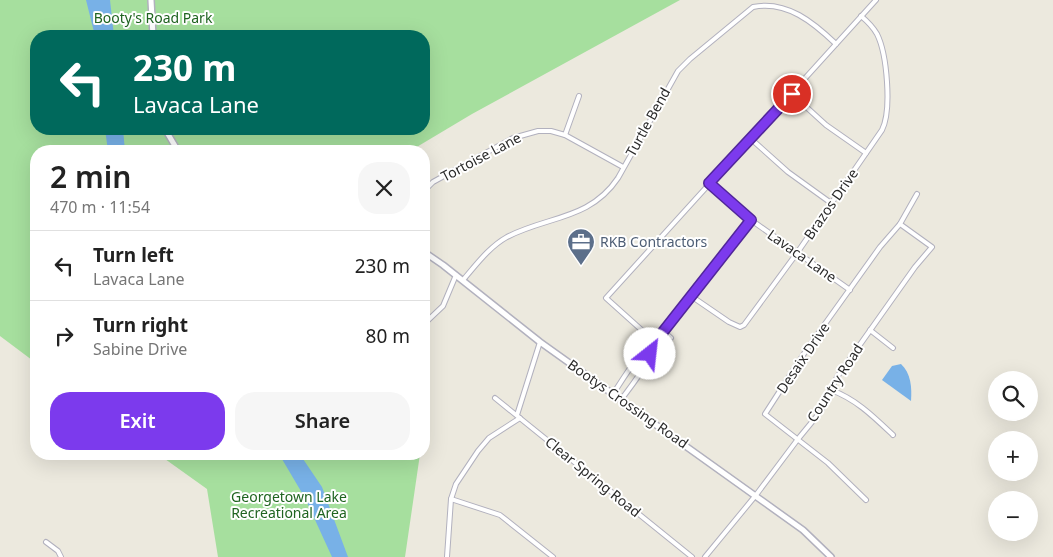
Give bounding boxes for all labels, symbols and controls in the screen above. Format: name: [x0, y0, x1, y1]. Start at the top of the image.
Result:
park label: Booty's Road Park: [94, 8, 213, 27]
text: 230 m: [133, 44, 236, 91]
icon: left: [50, 50, 115, 115]
pin: [771, 73, 813, 115]
icon: arrive: [778, 80, 806, 108]
street label: Turtle Bend: [621, 84, 674, 160]
text: Lavaca Lane: [133, 89, 259, 119]
street label: Tortoise Lane: [437, 127, 524, 186]
text: 2 min: [50, 156, 131, 197]
button: close: [358, 162, 410, 214]
street label: Brazos Drive: [799, 164, 862, 243]
text: 470 m · 11:54: [50, 196, 150, 218]
street label: Lavaca Lane: [764, 225, 841, 286]
office icon: RKB Contractors: [566, 227, 596, 266]
place label: RKB Contractors: [600, 232, 708, 251]
text: Turn left: [93, 242, 174, 268]
icon: left: [50, 252, 78, 280]
text: 230 m: [355, 253, 410, 279]
text: Lavaca Lane: [93, 268, 185, 290]
text: Turn right: [93, 312, 188, 338]
street label: Desaix Drive: [772, 318, 833, 397]
icon: right: [50, 322, 78, 350]
text: 80 m: [366, 323, 410, 349]
position arrow: [623, 327, 675, 379]
text: Sabine Drive: [93, 338, 187, 360]
street label: Country Road: [802, 340, 867, 426]
street label: Bootys Crossing Road: [564, 355, 692, 452]
map controls: [988, 371, 1038, 541]
button: search: [988, 371, 1038, 421]
button: Exit: [50, 392, 225, 450]
button: Share: [235, 392, 410, 450]
button: +: [988, 431, 1038, 481]
street label: Clear Spring Road: [542, 432, 645, 521]
park label: Georgetown Lake Recreational Area: [231, 487, 347, 522]
button: −: [988, 491, 1038, 541]

